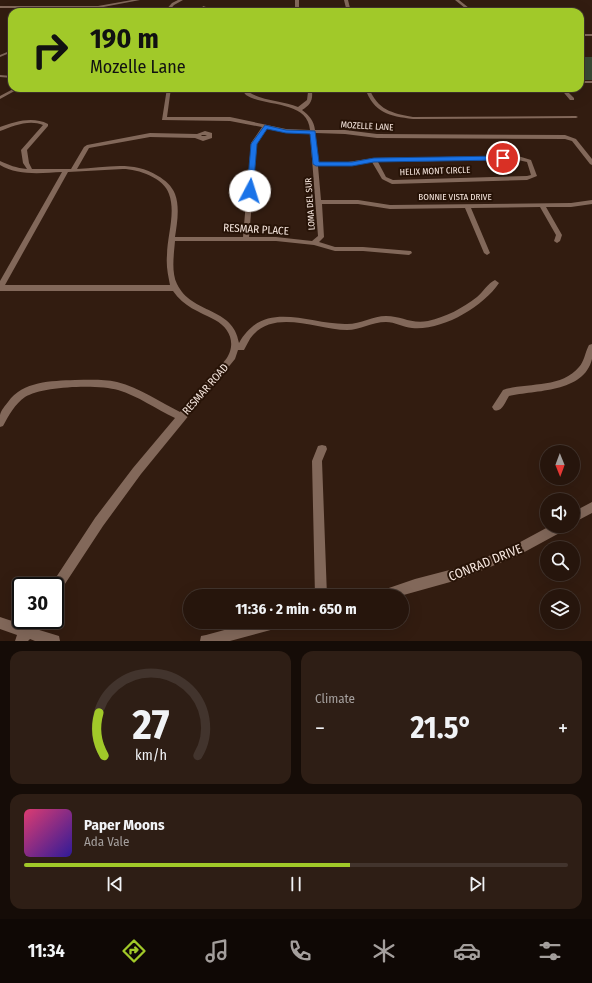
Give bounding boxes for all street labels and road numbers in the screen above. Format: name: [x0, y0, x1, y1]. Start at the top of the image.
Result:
street label: MOZELLE LANE: [340, 120, 394, 132]
street label: HELIX MONT CIRCLE: [399, 165, 471, 177]
street label: LOMA DEL SUR: [303, 177, 317, 231]
street label: BONNIE VISTA DRIVE: [418, 192, 492, 202]
street label: RESMAR PLACE: [223, 221, 289, 238]
street label: RESMAR ROAD: [180, 361, 231, 418]
street label: CONRAD DRIVE: [446, 541, 524, 584]

